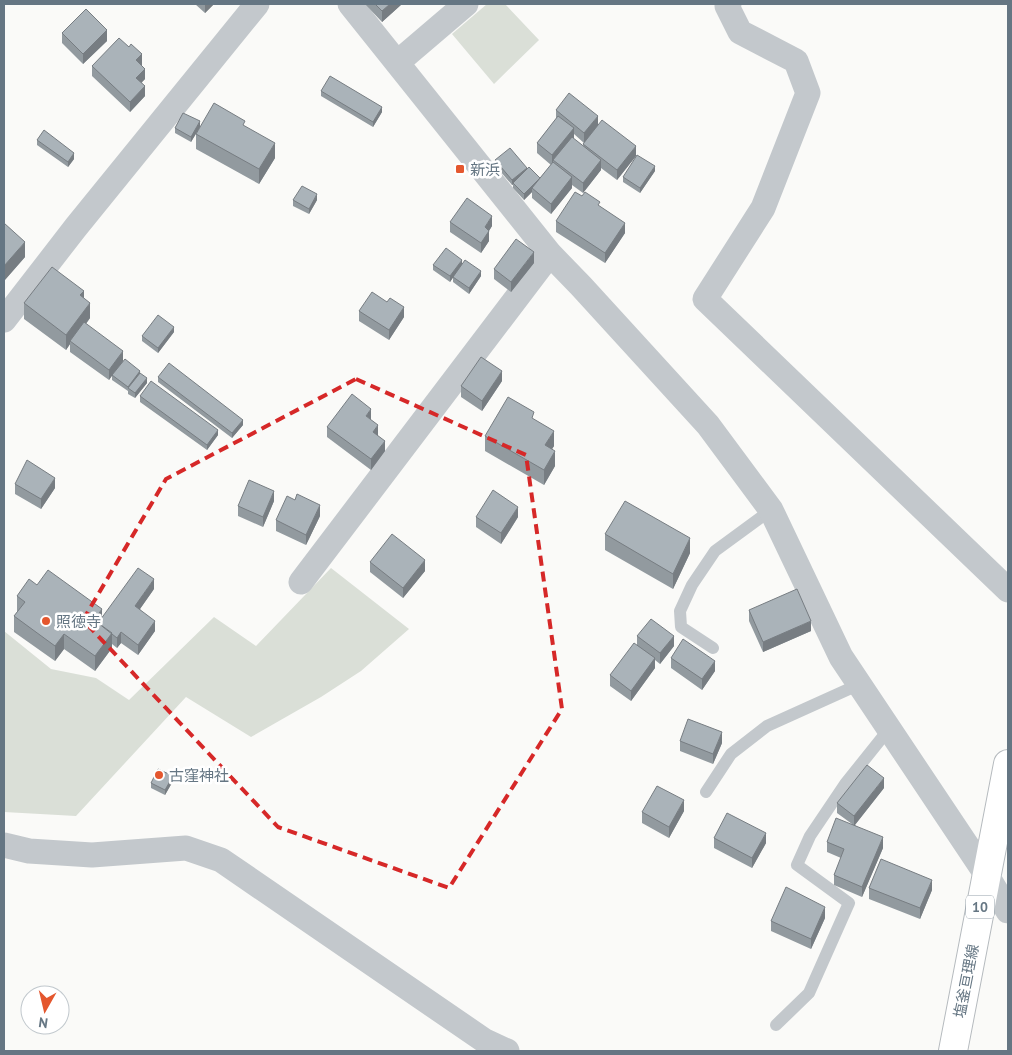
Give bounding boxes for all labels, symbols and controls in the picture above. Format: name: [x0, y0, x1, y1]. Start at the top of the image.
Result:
place label: 新浜: [470, 160, 500, 179]
marker: 新浜: [454, 163, 466, 175]
place label: 照徳寺: [56, 612, 101, 631]
marker: 照徳寺: [40, 615, 52, 627]
place label: 古窪神社: [169, 766, 229, 785]
marker: 古窪神社: [153, 769, 165, 781]
road number: 10: [966, 896, 994, 919]
street label: 塩釜亘理線: [950, 942, 982, 1020]
north arrow: [20, 985, 70, 1035]
text: N: [37, 1013, 49, 1032]

